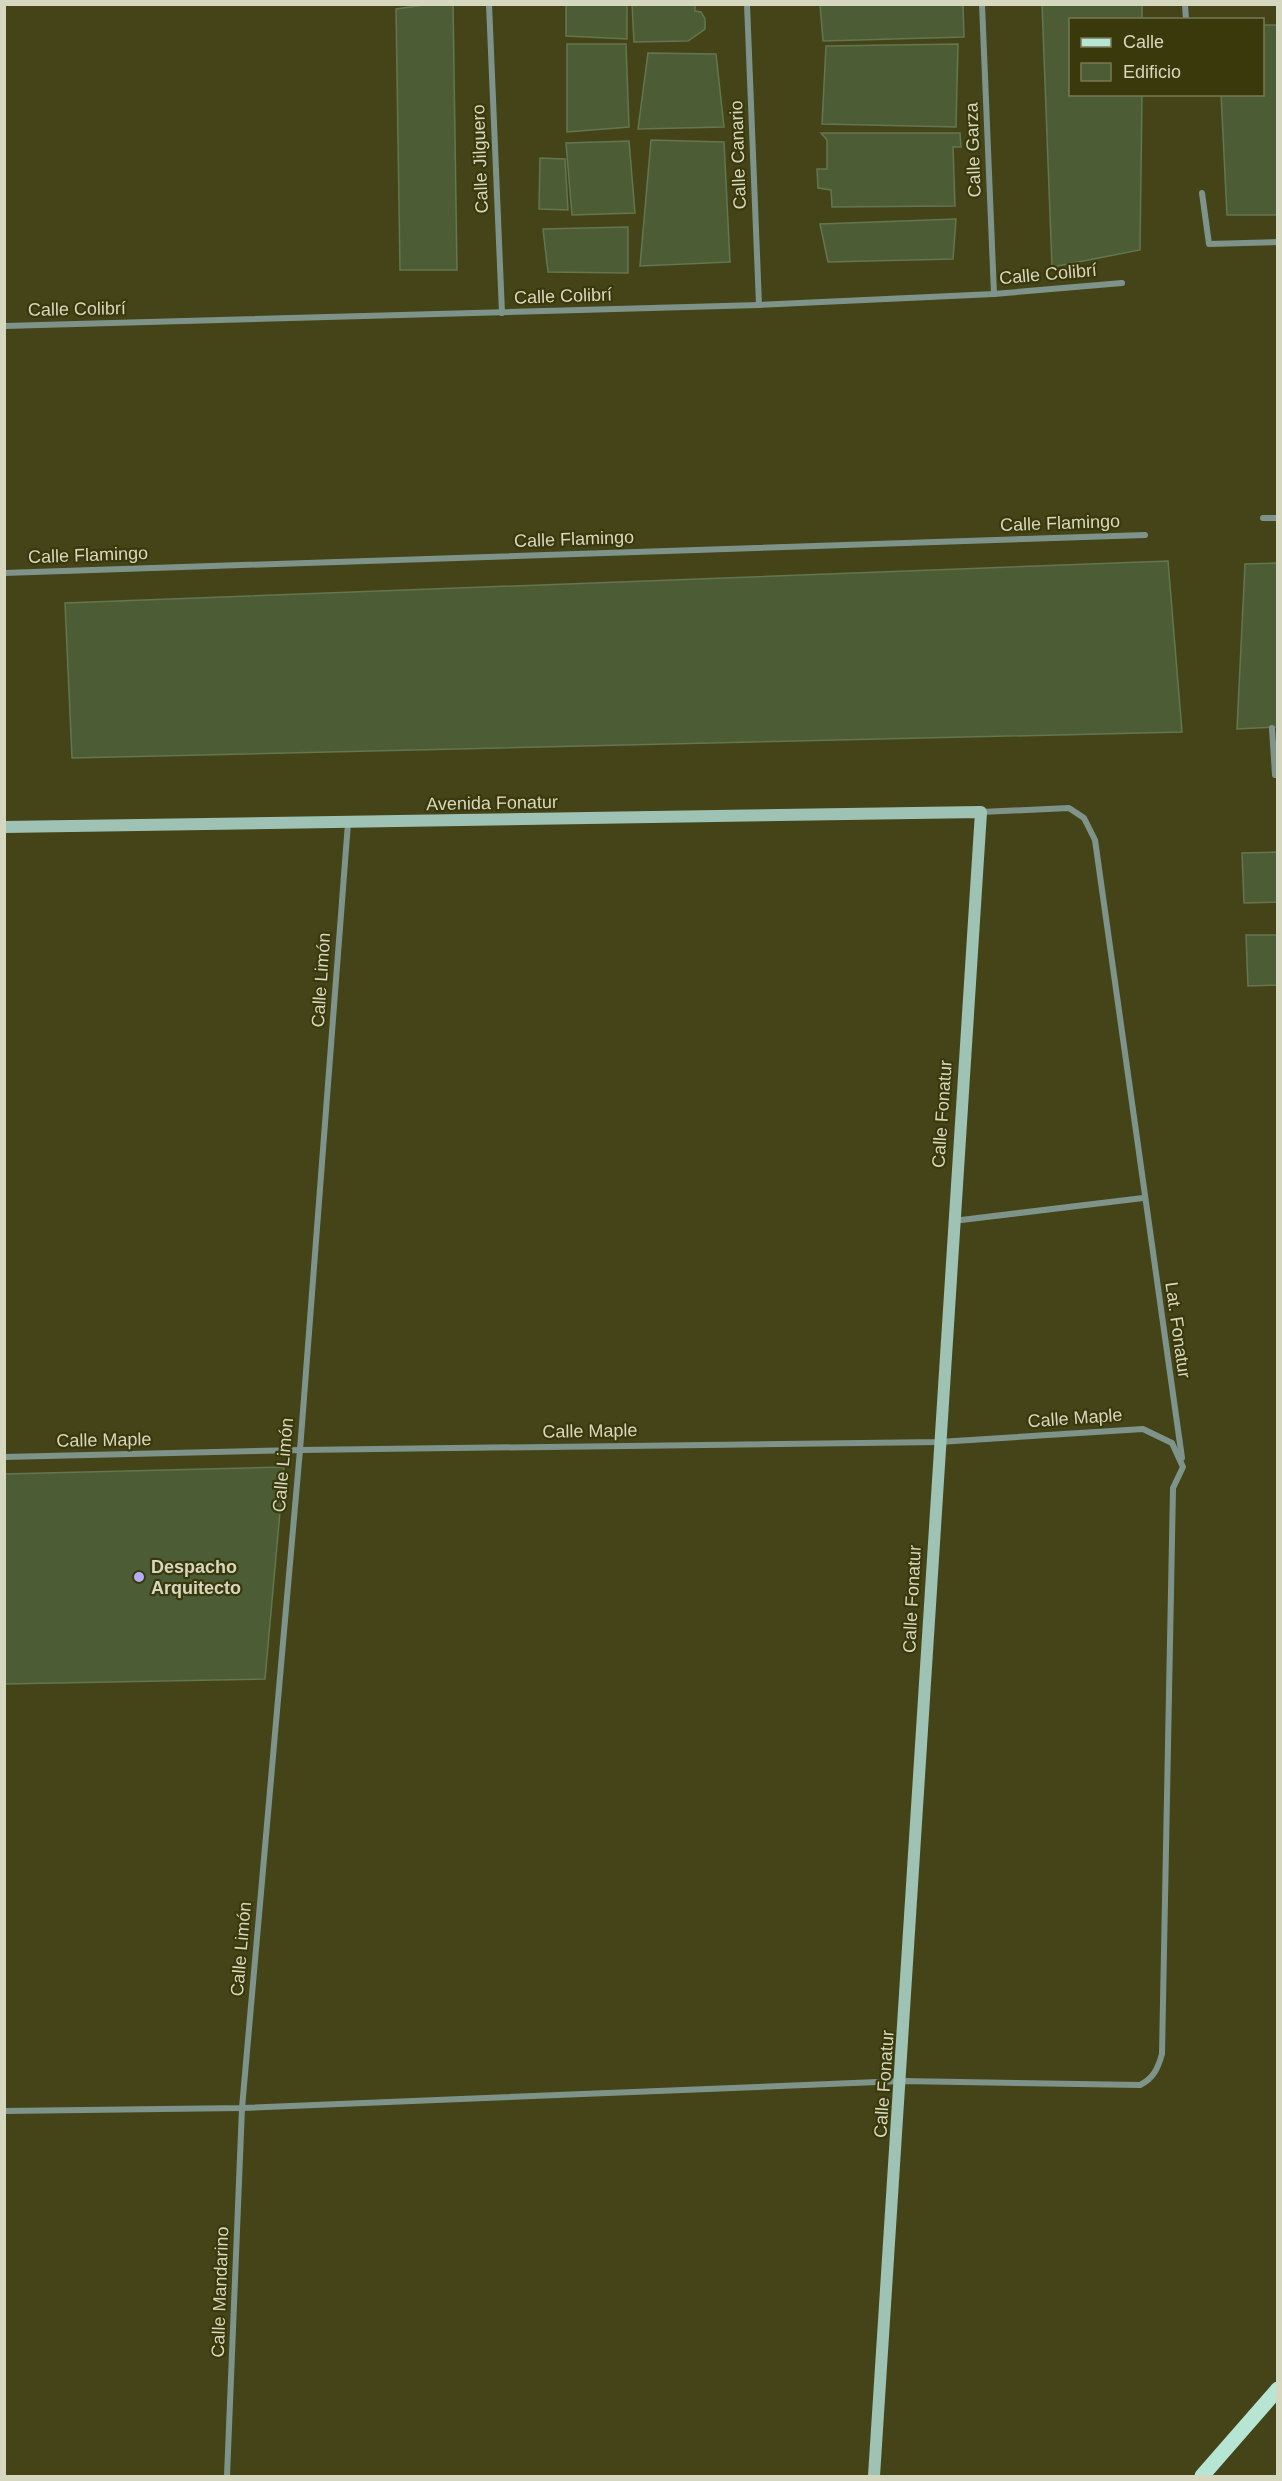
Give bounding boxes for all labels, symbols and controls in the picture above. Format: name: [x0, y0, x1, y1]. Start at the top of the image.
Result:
legend: [1069, 18, 1264, 96]
text: Calle: [1123, 32, 1164, 52]
text: Edificio: [1123, 62, 1181, 82]
street label: Calle Canario: [726, 100, 750, 210]
street label: Calle Garza: [961, 101, 985, 198]
street label: Calle Jilguero: [468, 104, 492, 214]
street label: Calle Colibrí: [998, 260, 1098, 288]
street label: Calle Colibrí: [514, 284, 612, 308]
street label: Calle Colibrí: [28, 298, 126, 320]
street label: Calle Flamingo: [1000, 511, 1120, 535]
street label: Calle Flamingo: [514, 527, 634, 551]
street label: Calle Flamingo: [28, 543, 148, 567]
street label: Avenida Fonatur: [426, 792, 558, 814]
street label: Calle Limón: [308, 932, 334, 1028]
street label: Calle Fonatur: [928, 1059, 956, 1169]
street label: Lat. Fonatur: [1161, 1281, 1195, 1379]
street label: Calle Maple: [1027, 1405, 1123, 1431]
street label: Calle Limón: [269, 1417, 297, 1513]
street label: Calle Maple: [542, 1420, 638, 1442]
street label: Calle Maple: [56, 1429, 152, 1451]
street label: Calle Fonatur: [899, 1545, 925, 1653]
place label: Despacho Arquitecto: [151, 1557, 241, 1598]
marker: Despacho Arquitecto: [132, 1570, 146, 1584]
street label: Calle Limón: [227, 1901, 255, 1997]
street label: Calle Fonatur: [870, 2029, 898, 2139]
street label: Calle Mandarino: [208, 2226, 232, 2358]

